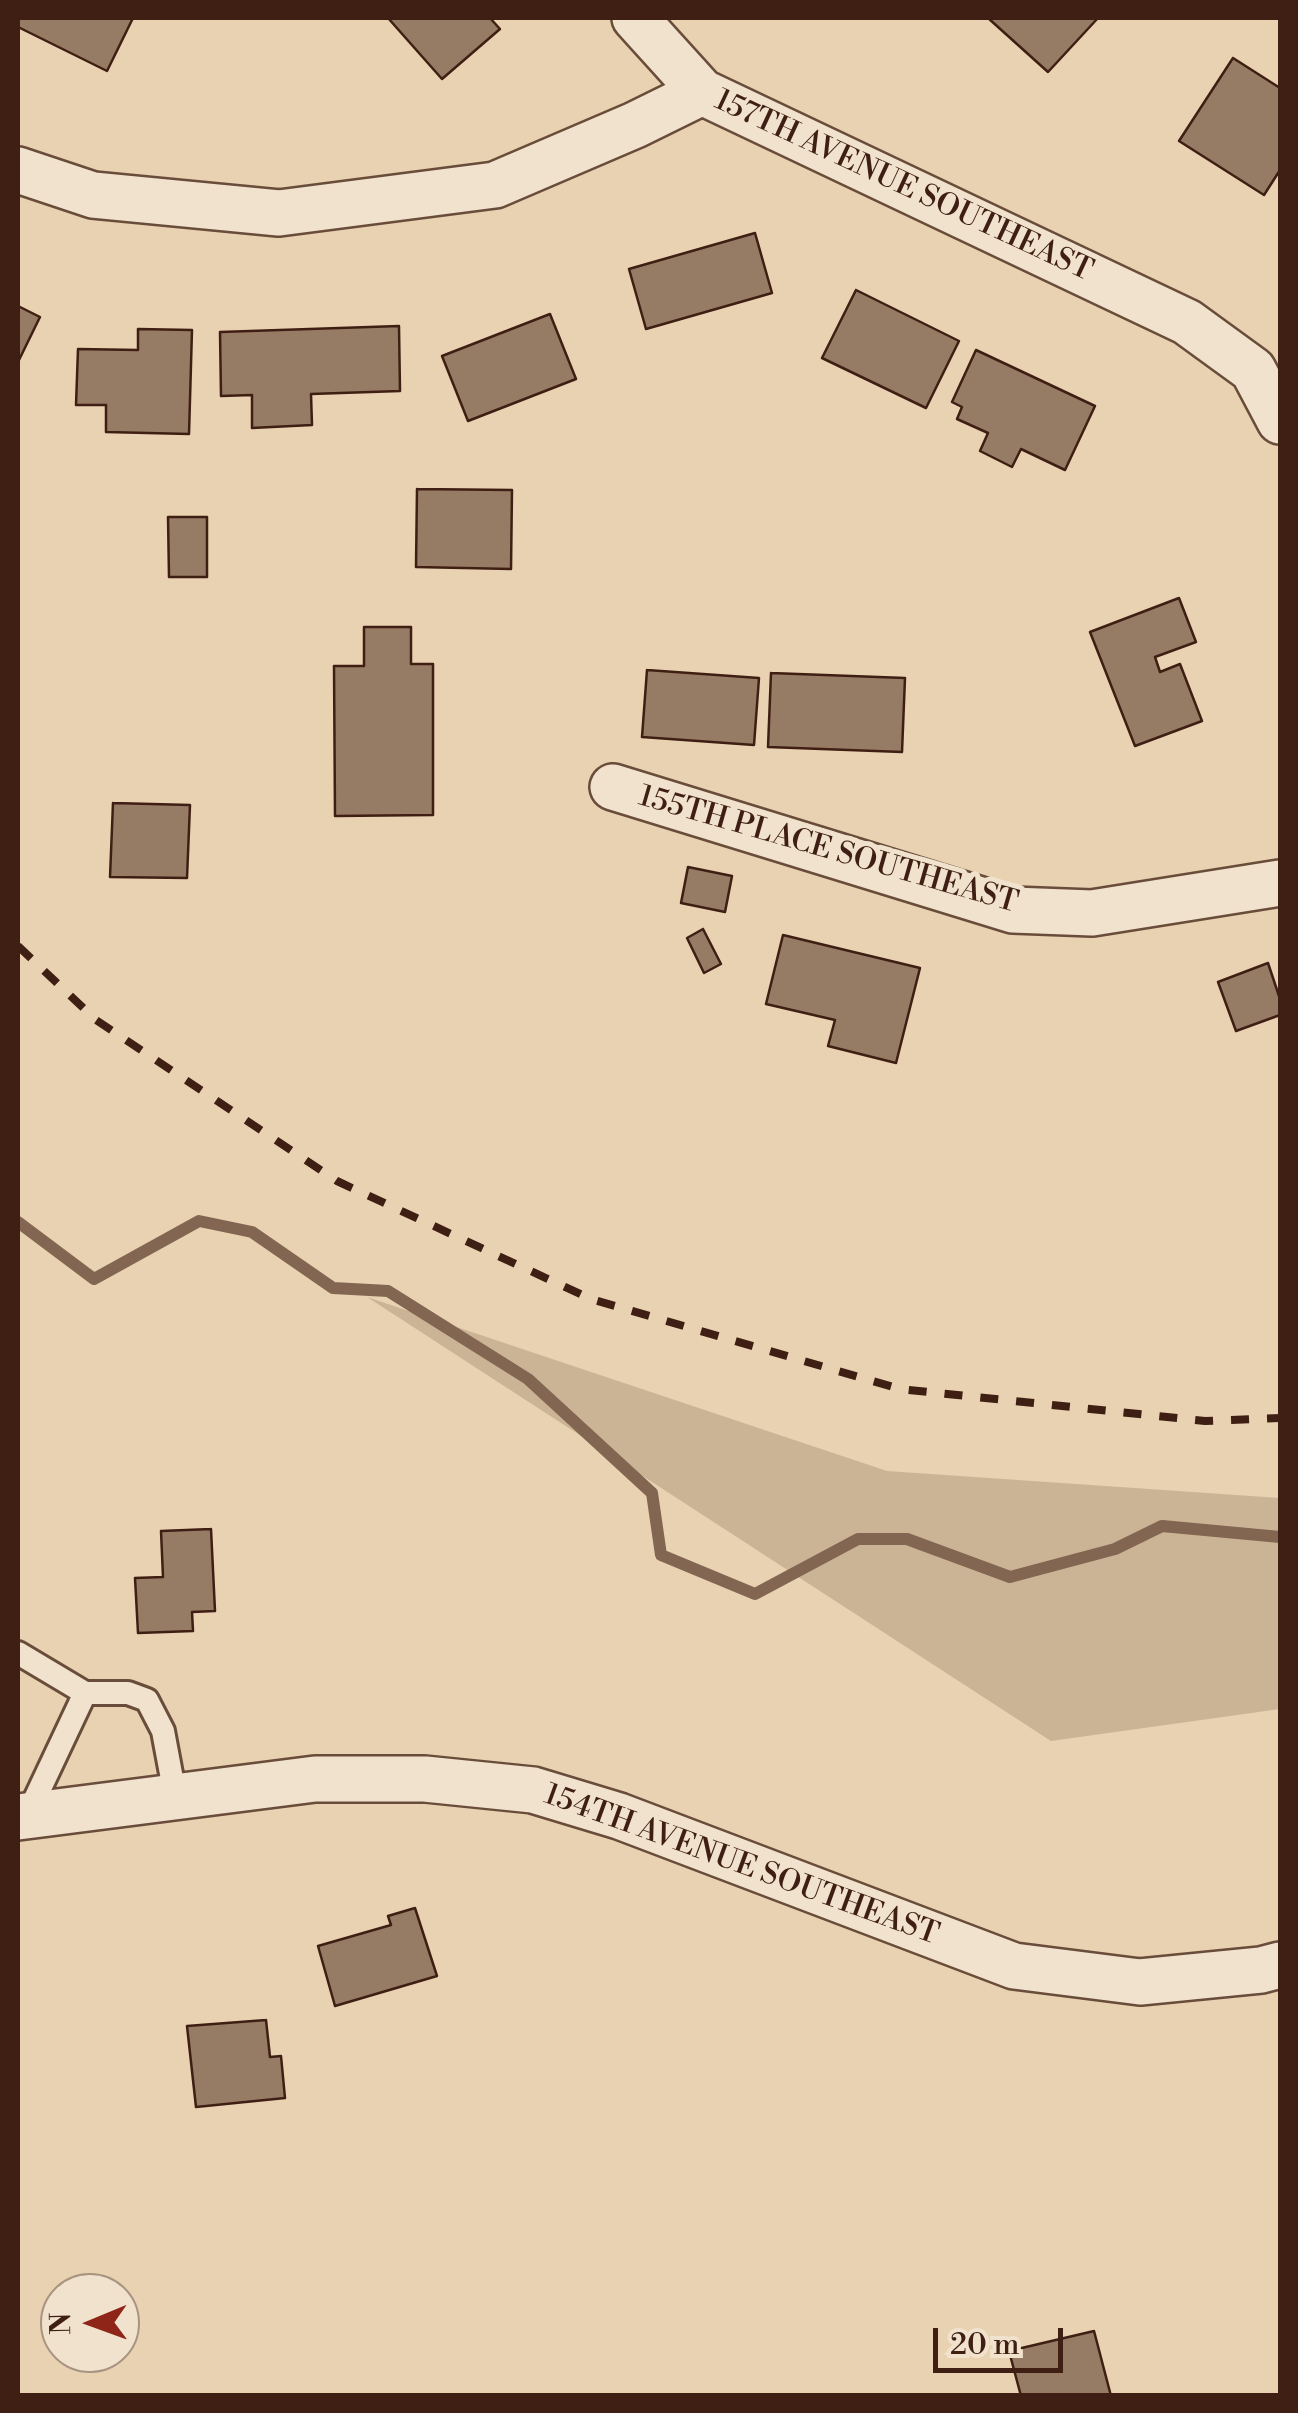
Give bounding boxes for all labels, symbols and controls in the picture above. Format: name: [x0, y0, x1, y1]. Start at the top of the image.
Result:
street label: 157TH AVENUE SOUTHEAST: [708, 83, 1098, 291]
street label: 155TH PLACE SOUTHEAST: [634, 780, 1022, 922]
street label: 154TH AVENUE SOUTHEAST: [539, 1778, 943, 1954]
north arrow: [40, 2273, 140, 2373]
scale bar: [938, 2308, 1068, 2370]
text: N: [44, 2312, 79, 2335]
text: 20 m: [950, 2326, 1019, 2364]

